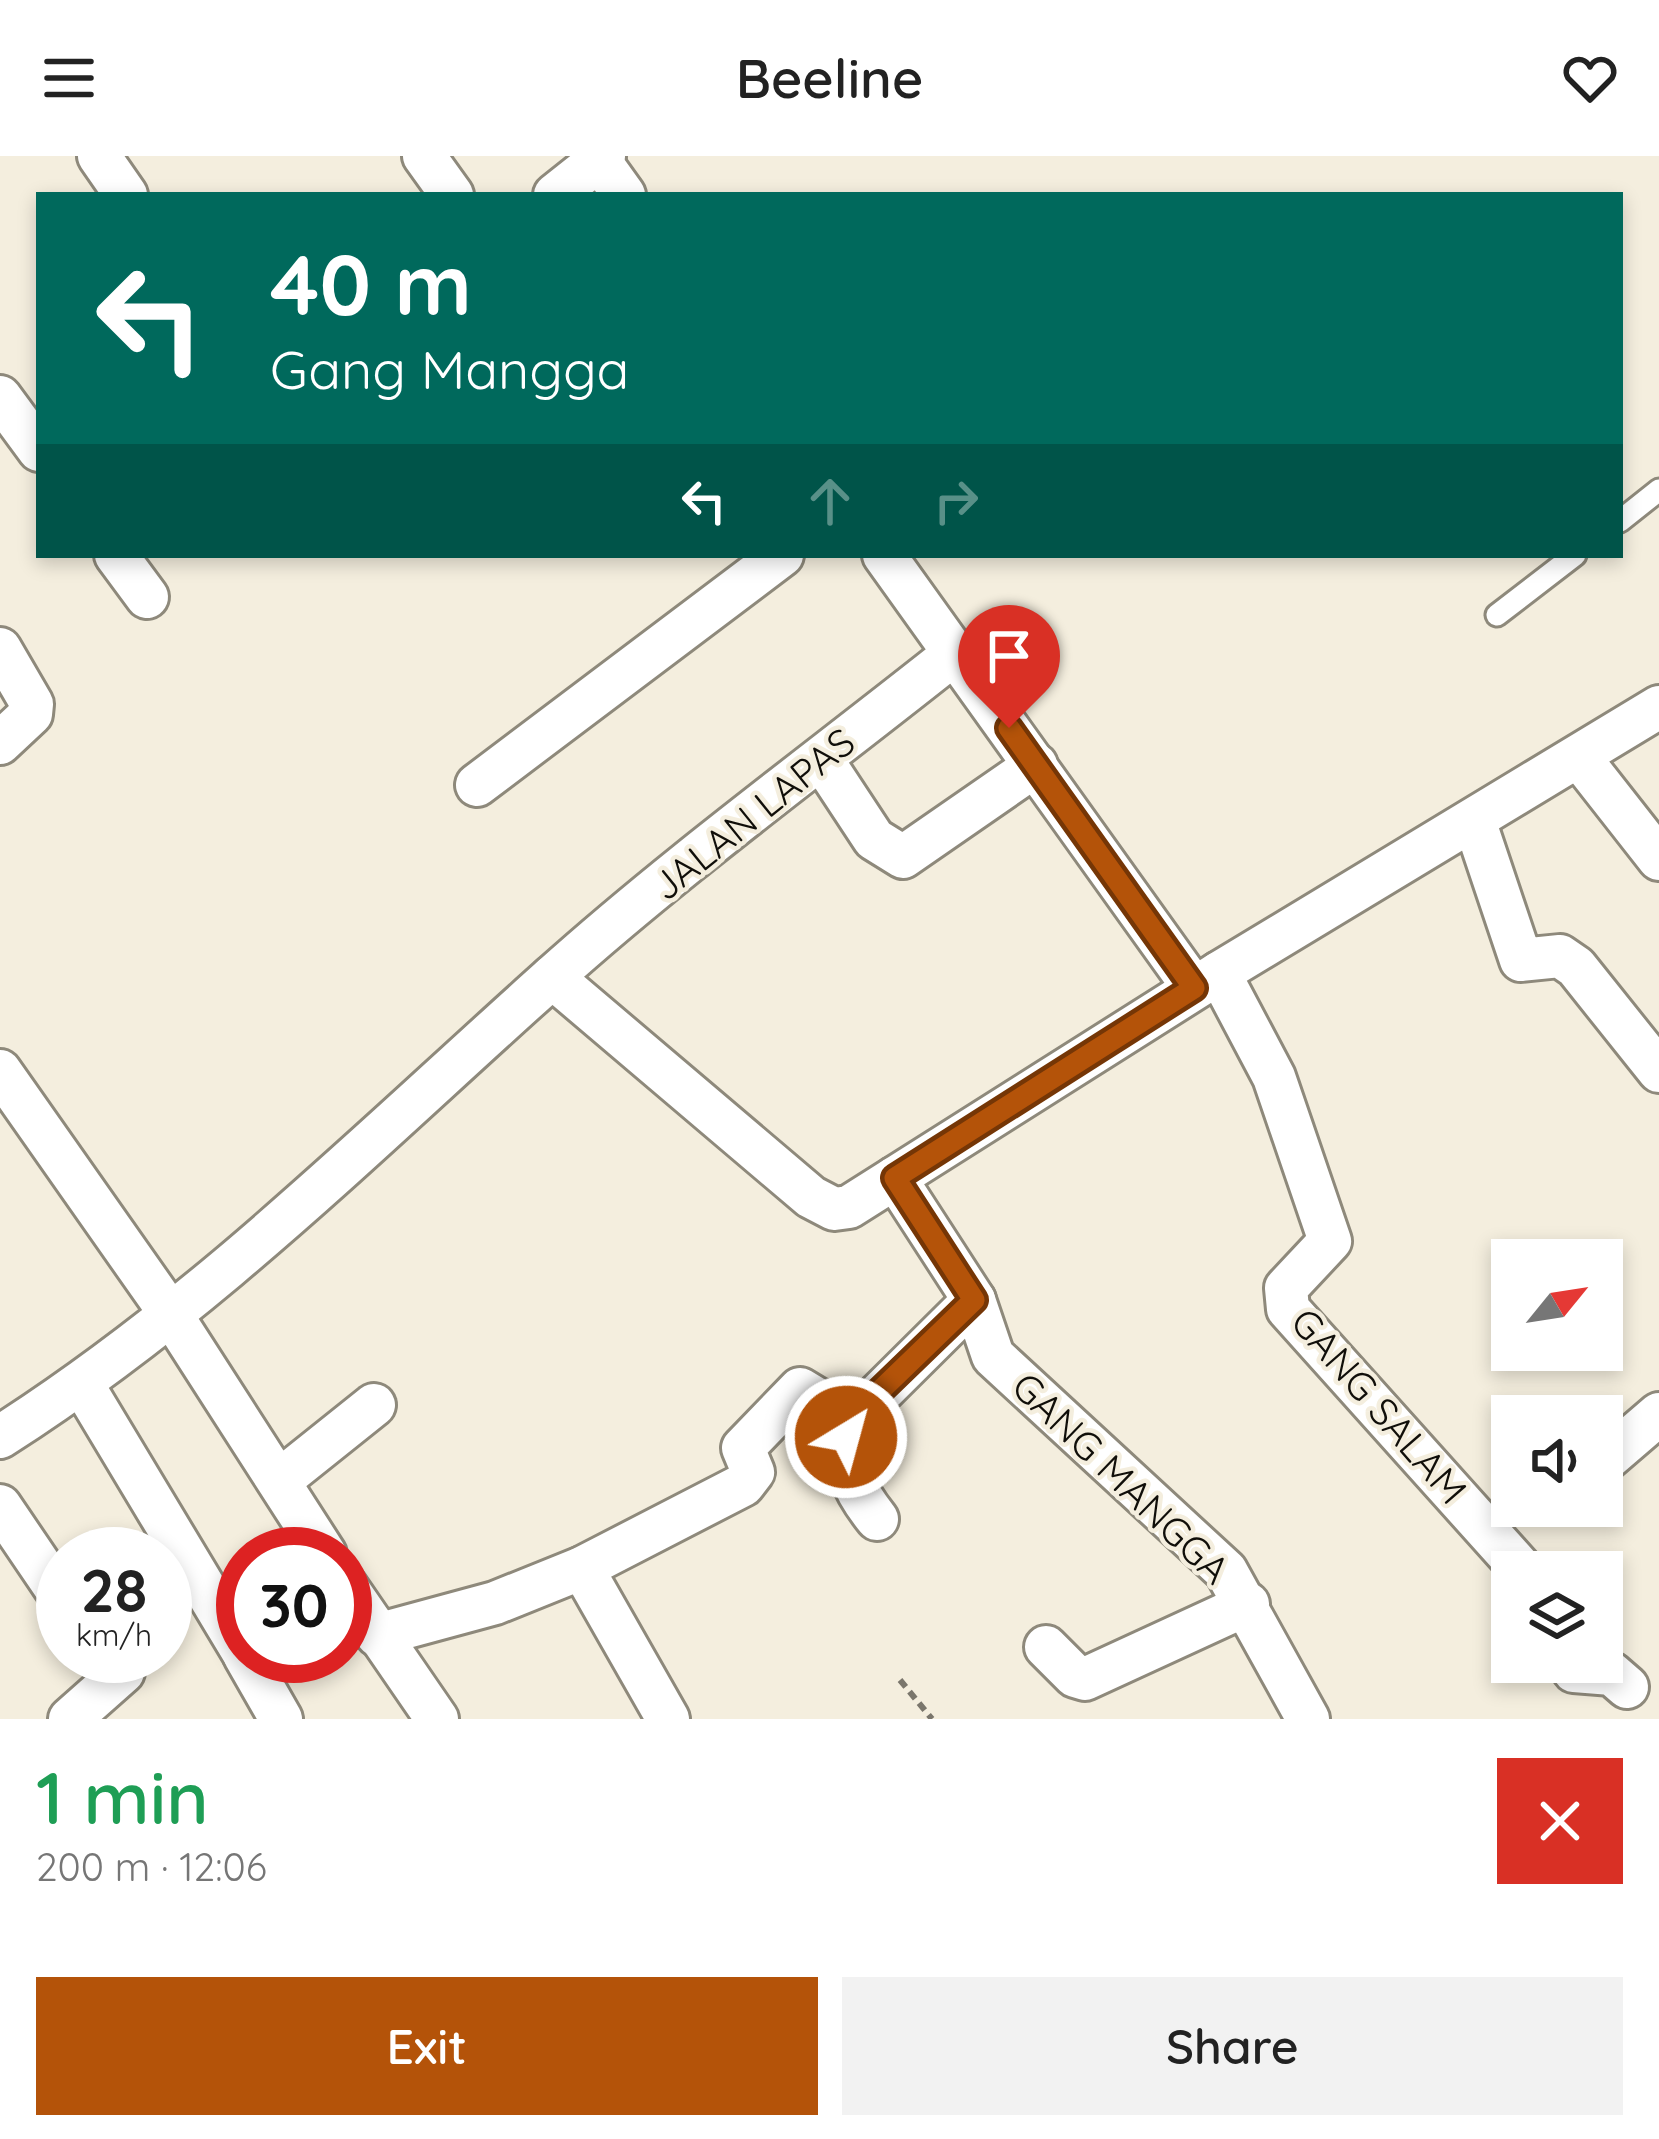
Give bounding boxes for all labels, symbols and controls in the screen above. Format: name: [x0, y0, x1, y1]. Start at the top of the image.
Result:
text: Beeline: [736, 44, 923, 112]
icon: menu: [36, 45, 102, 111]
icon: heart: [1557, 45, 1623, 111]
text: 40 m: [270, 231, 472, 336]
icon: left: [72, 240, 228, 396]
text: Gang Mangga: [270, 335, 629, 403]
icon: left: [671, 468, 737, 534]
icon: ahead: [797, 468, 863, 534]
icon: right: [923, 468, 989, 534]
pin: [958, 605, 1060, 728]
icon: arrive: [976, 623, 1042, 689]
street label: JALAN LAPAS: [641, 717, 864, 910]
north arrow: [1491, 1239, 1623, 1371]
map controls: [1491, 1239, 1623, 1683]
street label: GANG SALAM: [1281, 1298, 1478, 1514]
street label: GANG MANGGA: [1002, 1361, 1240, 1594]
position arrow: [783, 1374, 909, 1500]
button: sound: [1491, 1395, 1623, 1527]
speed limit sign: 30: [216, 1527, 372, 1683]
button: layers: [1491, 1551, 1623, 1683]
text: 28: [80, 1552, 148, 1627]
text: km/h: [76, 1616, 152, 1654]
text: 1 min: [36, 1752, 209, 1842]
button: close: [1497, 1758, 1623, 1884]
text: 200 m · 12:06: [36, 1842, 267, 1891]
button: Exit: [36, 1977, 818, 2115]
button: Share: [842, 1977, 1623, 2115]

